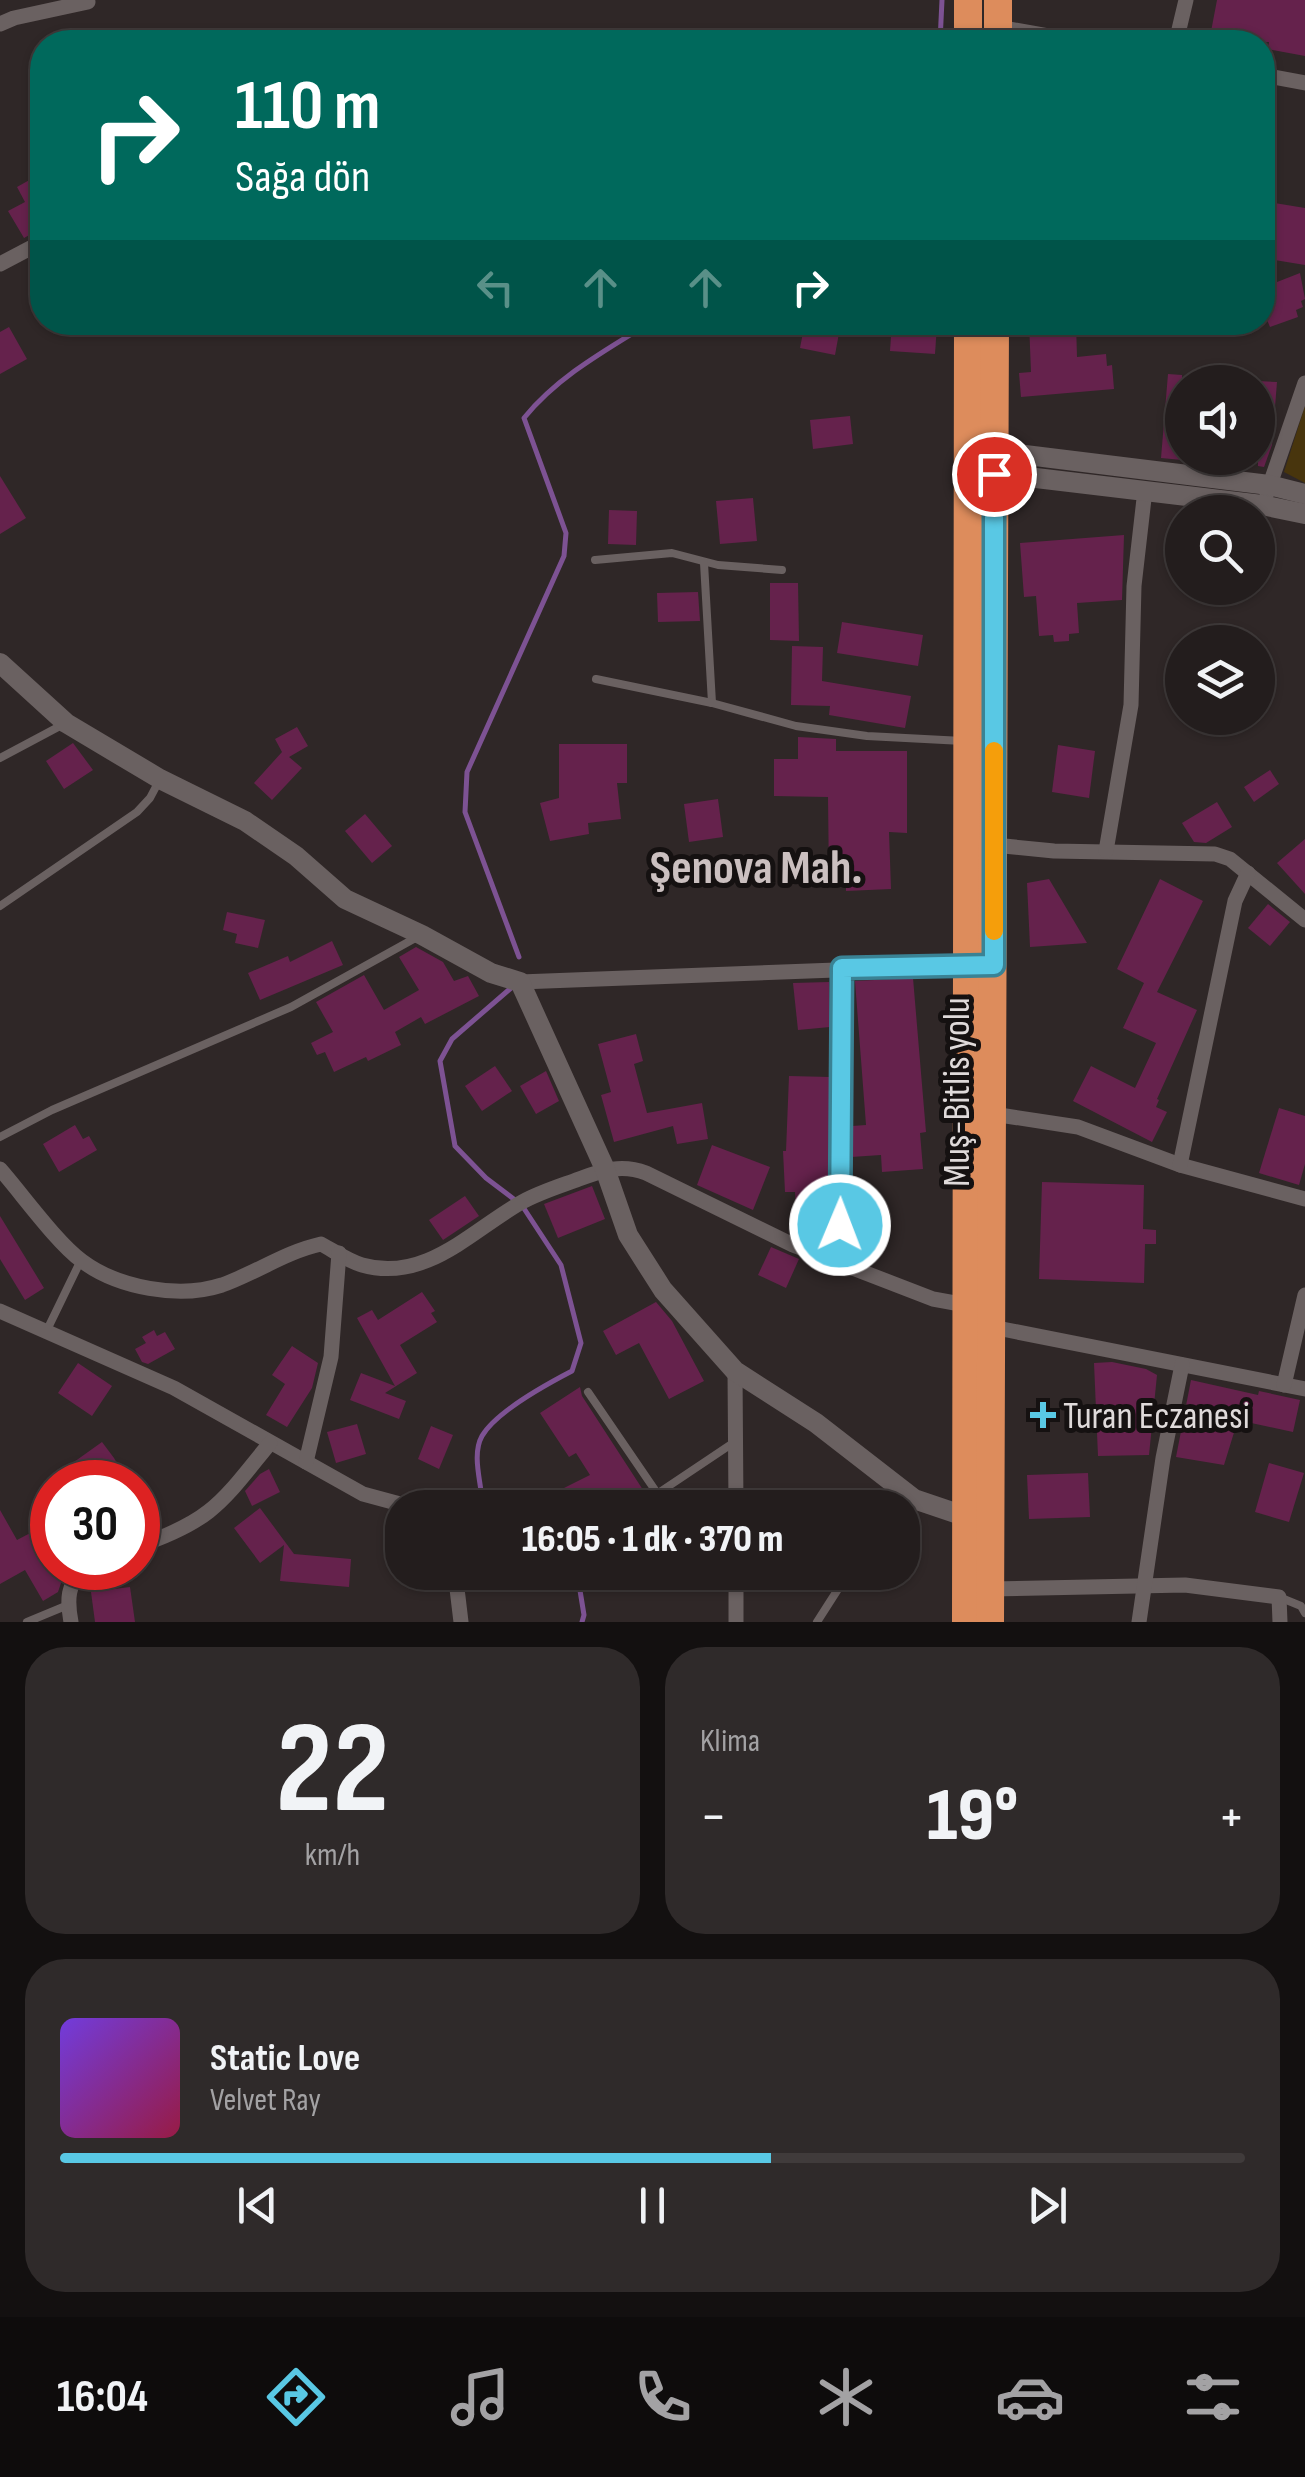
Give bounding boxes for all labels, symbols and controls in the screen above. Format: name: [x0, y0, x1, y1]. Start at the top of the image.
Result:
text: 110 m: [235, 65, 381, 149]
icon: right: [70, 70, 200, 200]
text: Sağa dön: [235, 150, 370, 205]
icon: left: [468, 260, 523, 315]
icon: ahead: [573, 260, 628, 315]
icon: ahead: [678, 260, 733, 315]
icon: right: [783, 260, 838, 315]
map controls: [1165, 365, 1275, 735]
button: sound: [1165, 365, 1275, 475]
pin: [952, 432, 1037, 517]
icon: arrive: [967, 447, 1022, 502]
button: search: [1165, 495, 1275, 605]
button: layers: [1165, 625, 1275, 735]
district label: Şenova Mah.: [650, 840, 862, 897]
street label: Muş-Bitlis yolu: [935, 997, 980, 1187]
position arrow: [788, 1173, 892, 1277]
place label: Turan Eczanesi: [1063, 1394, 1250, 1439]
marker: Turan Eczanesi: [1032, 1404, 1054, 1426]
speed limit sign: 30: [30, 1460, 160, 1590]
text: 16:05 · 1 dk · 370 m: [522, 1517, 783, 1562]
text: 22: [276, 1693, 389, 1849]
text: Klima: [700, 1722, 760, 1761]
text: 19°: [927, 1771, 1018, 1862]
text: −: [700, 1784, 727, 1851]
text: +: [1218, 1784, 1245, 1851]
text: km/h: [305, 1836, 360, 1875]
text: Static Love: [210, 2036, 360, 2081]
text: Velvet Ray: [210, 2081, 321, 2120]
icon: previous: [230, 2178, 285, 2233]
icon: pause: [625, 2178, 680, 2233]
icon: next: [1020, 2178, 1075, 2233]
icon: directions: [261, 2362, 331, 2432]
icon: music: [445, 2362, 515, 2432]
icon: phone: [628, 2362, 698, 2432]
icon: climate: [811, 2362, 881, 2432]
icon: car: [995, 2362, 1065, 2432]
icon: filters: [1178, 2362, 1248, 2432]
text: 16:04: [57, 2370, 148, 2425]

